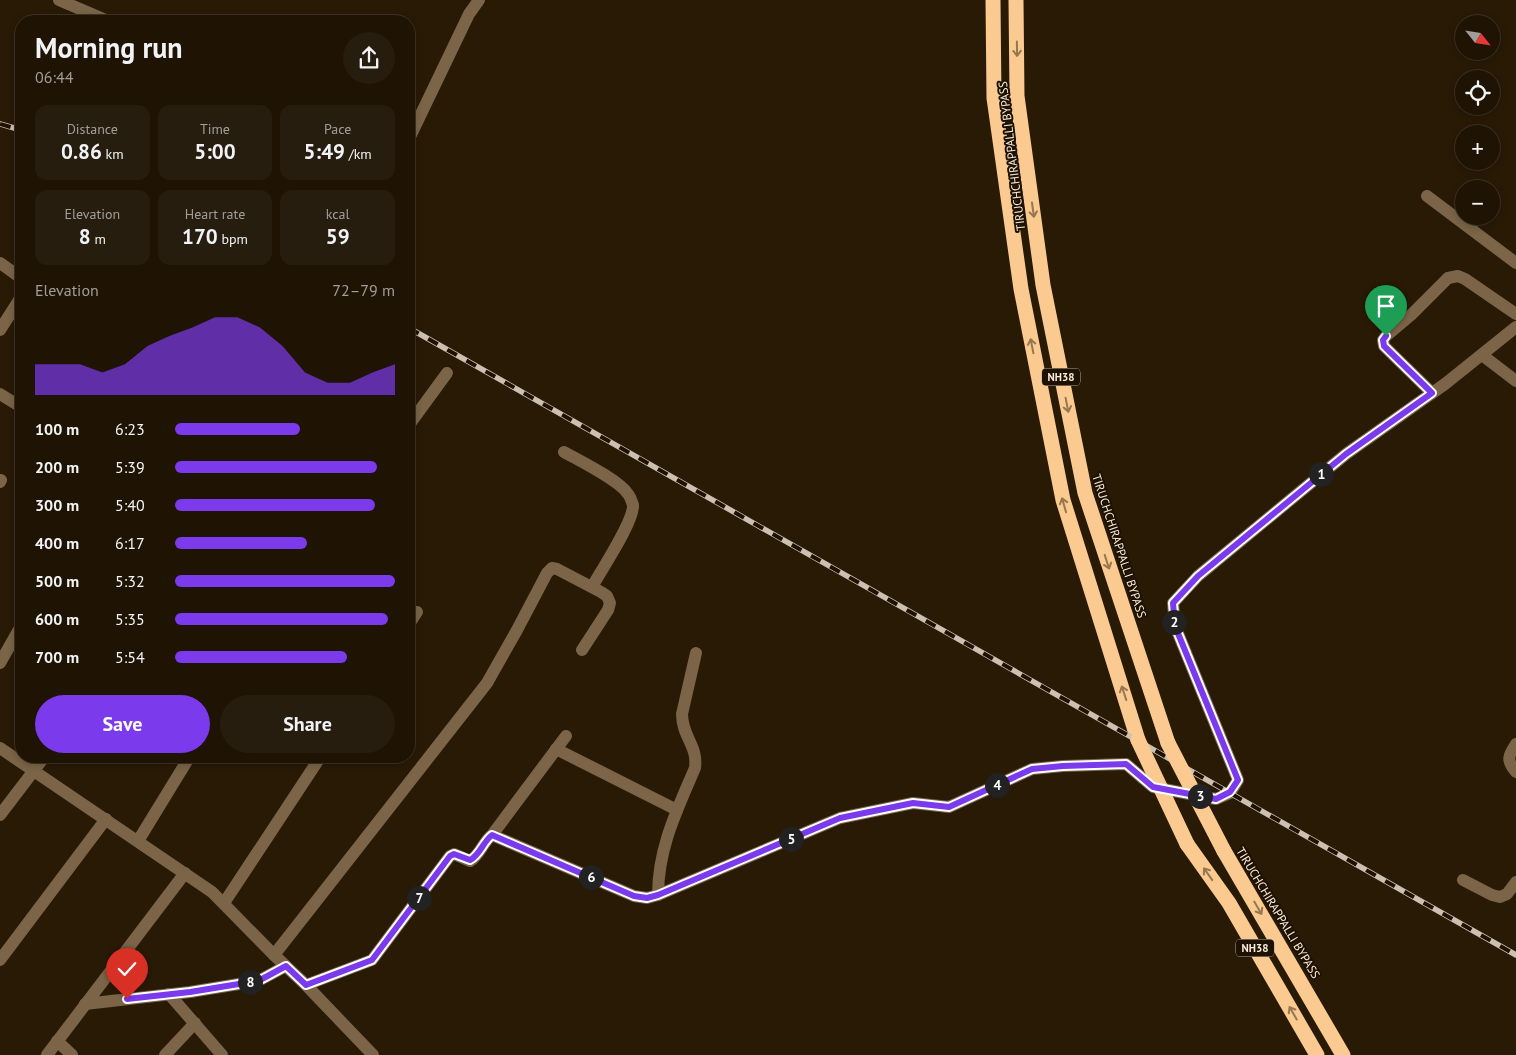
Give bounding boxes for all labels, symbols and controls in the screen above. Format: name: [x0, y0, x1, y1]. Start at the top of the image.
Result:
north arrow: [1455, 15, 1500, 60]
map controls: [1455, 15, 1500, 225]
text: Morning run: [35, 29, 183, 66]
button: share: [343, 32, 395, 84]
one-way arrow: [1012, 40, 1021, 56]
text: 06:44: [35, 67, 73, 87]
button: locate: [1455, 70, 1500, 115]
street label: TIRUCHCHIRAPPALLI BYPASS: [995, 80, 1028, 232]
text: Distance: [67, 120, 118, 138]
text: Time: [200, 120, 230, 138]
text: Pace: [324, 120, 351, 138]
button: +: [1455, 125, 1500, 170]
text: 0.86: [61, 138, 102, 165]
text: 5:00: [194, 138, 236, 165]
text: 5:49: [304, 138, 345, 165]
text: km: [102, 145, 124, 163]
text: /km: [345, 145, 372, 163]
button: −: [1455, 180, 1500, 225]
one-way arrow: [1028, 202, 1038, 218]
text: Elevation: [64, 205, 120, 223]
text: Heart rate: [185, 205, 245, 223]
text: kcal: [326, 205, 350, 223]
text: 8: [79, 223, 91, 250]
text: 170: [182, 223, 218, 250]
text: 59: [326, 223, 350, 250]
text: m: [91, 230, 106, 248]
text: bpm: [218, 230, 248, 248]
text: Elevation: [35, 280, 99, 300]
text: 72–79 m: [332, 280, 395, 300]
pin: [1365, 285, 1407, 336]
icon: arrive: [1372, 292, 1400, 320]
one-way arrow: [1027, 338, 1036, 354]
road number: NH38: [1042, 368, 1080, 386]
one-way arrow: [1063, 396, 1072, 412]
text: 100 m: [35, 419, 79, 439]
text: 6:23: [115, 419, 145, 439]
text: 200 m: [35, 457, 79, 477]
text: 5:39: [115, 457, 145, 477]
pin: 1: [1308, 462, 1334, 486]
text: 1: [1318, 465, 1325, 483]
street label: TIRUCHCHIRAPPALLI BYPASS: [1089, 472, 1150, 620]
text: 300 m: [35, 495, 79, 515]
text: 5:40: [115, 495, 145, 515]
one-way arrow: [1059, 497, 1069, 513]
text: 400 m: [35, 533, 79, 553]
text: 6:17: [115, 533, 145, 553]
one-way arrow: [1103, 553, 1113, 569]
text: 500 m: [35, 571, 79, 591]
text: 5:32: [115, 571, 145, 591]
text: 600 m: [35, 609, 79, 629]
text: 5:35: [115, 609, 145, 629]
pin: 2: [1162, 610, 1186, 634]
text: 2: [1171, 613, 1178, 631]
text: 700 m: [35, 647, 79, 667]
text: 5:54: [115, 647, 145, 667]
one-way arrow: [1118, 685, 1128, 701]
button: Save: [35, 695, 210, 753]
button: Share: [220, 695, 395, 753]
pin: 4: [984, 772, 1010, 798]
text: 4: [994, 776, 1001, 794]
pin: 3: [1188, 784, 1212, 808]
text: 3: [1197, 787, 1204, 805]
pin: 5: [778, 826, 804, 852]
text: 5: [788, 830, 795, 848]
street label: TIRUCHCHIRAPPALLI BYPASS: [1233, 844, 1324, 981]
pin: 6: [578, 864, 604, 890]
one-way arrow: [1203, 867, 1213, 881]
text: 6: [588, 868, 595, 886]
pin: 7: [406, 886, 432, 910]
text: 7: [416, 889, 423, 907]
one-way arrow: [1253, 901, 1263, 915]
road number: NH38: [1236, 940, 1274, 956]
pin: [106, 948, 148, 999]
icon: check: [113, 955, 141, 983]
pin: 8: [238, 970, 262, 994]
text: 8: [247, 973, 254, 991]
one-way arrow: [1287, 1006, 1297, 1020]

